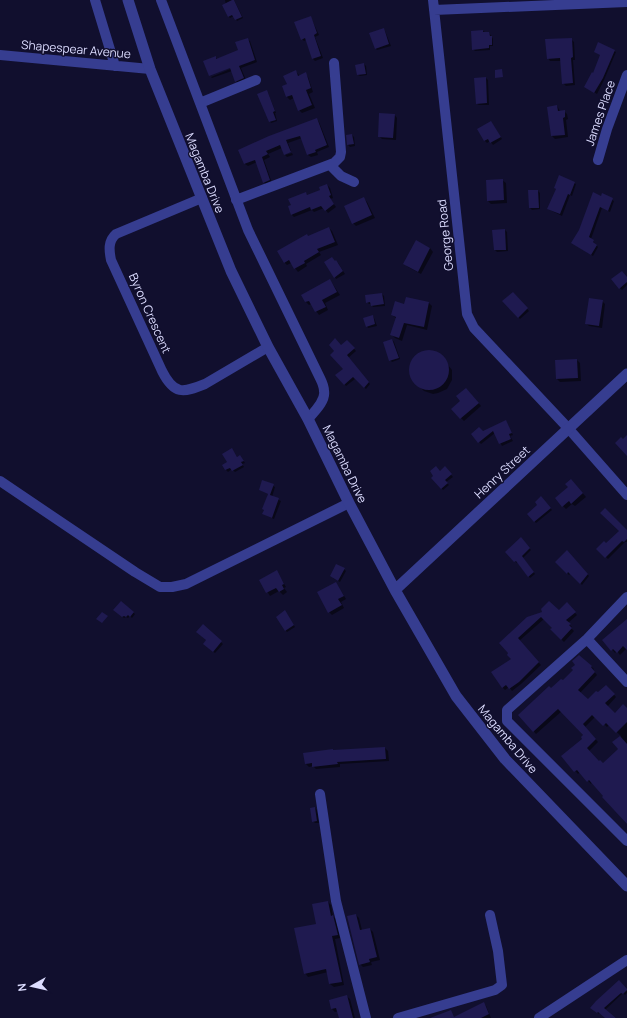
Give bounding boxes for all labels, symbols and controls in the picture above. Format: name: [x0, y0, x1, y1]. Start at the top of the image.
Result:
street label: Shapespear Avenue: [20, 36, 132, 62]
street label: James Place: [581, 78, 619, 148]
street label: Magamba Drive: [181, 130, 229, 216]
street label: George Road: [433, 198, 457, 272]
street label: Byron Crescent: [125, 270, 175, 356]
street label: Magamba Drive: [319, 422, 371, 506]
street label: Henry Street: [470, 442, 534, 502]
street label: Magamba Drive: [474, 701, 542, 777]
north arrow: [12, 966, 52, 1006]
text: N: [14, 982, 30, 992]

